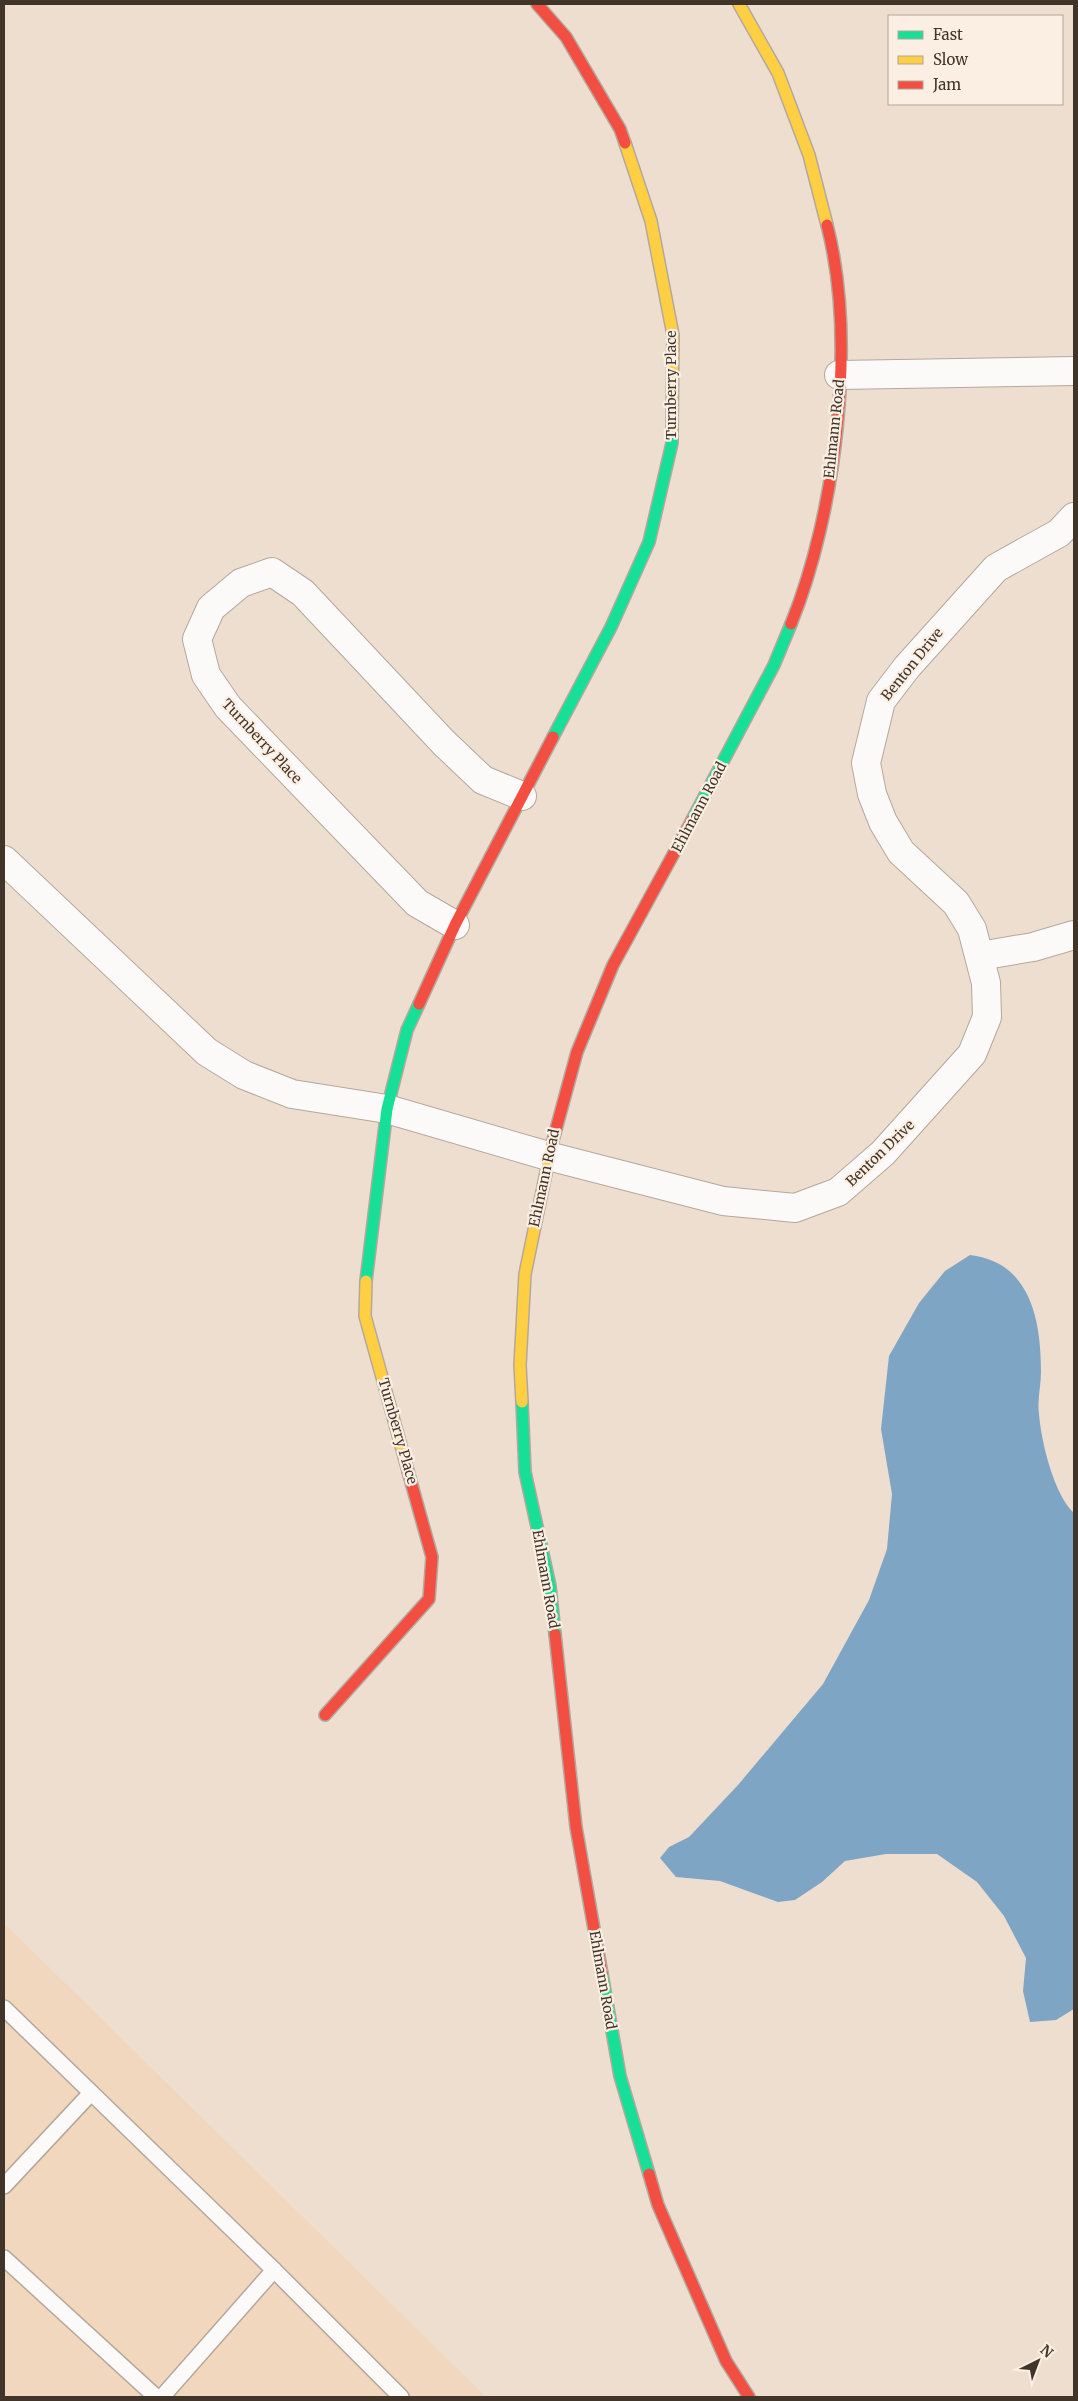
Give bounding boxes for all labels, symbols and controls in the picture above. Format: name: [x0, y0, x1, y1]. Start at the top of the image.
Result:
legend: [888, 15, 1063, 105]
text: Fast: [933, 25, 963, 44]
text: Slow: [933, 50, 968, 69]
text: Jam: [932, 75, 961, 94]
street label: Turnberry Place: [662, 330, 680, 440]
street label: Ehlmann Road: [820, 378, 848, 480]
street label: Benton Drive: [877, 624, 947, 704]
street label: Turnberry Place: [218, 695, 306, 787]
street label: Ehlmann Road: [668, 758, 731, 855]
street label: Benton Drive: [842, 1116, 918, 1190]
street label: Ehlmann Road: [525, 1127, 563, 1229]
street label: Turnberry Place: [374, 1376, 422, 1486]
street label: Ehlmann Road: [528, 1528, 564, 1630]
street label: Ehlmann Road: [585, 1929, 621, 2031]
north arrow: [1013, 2336, 1063, 2386]
text: N: [1037, 2341, 1057, 2362]

